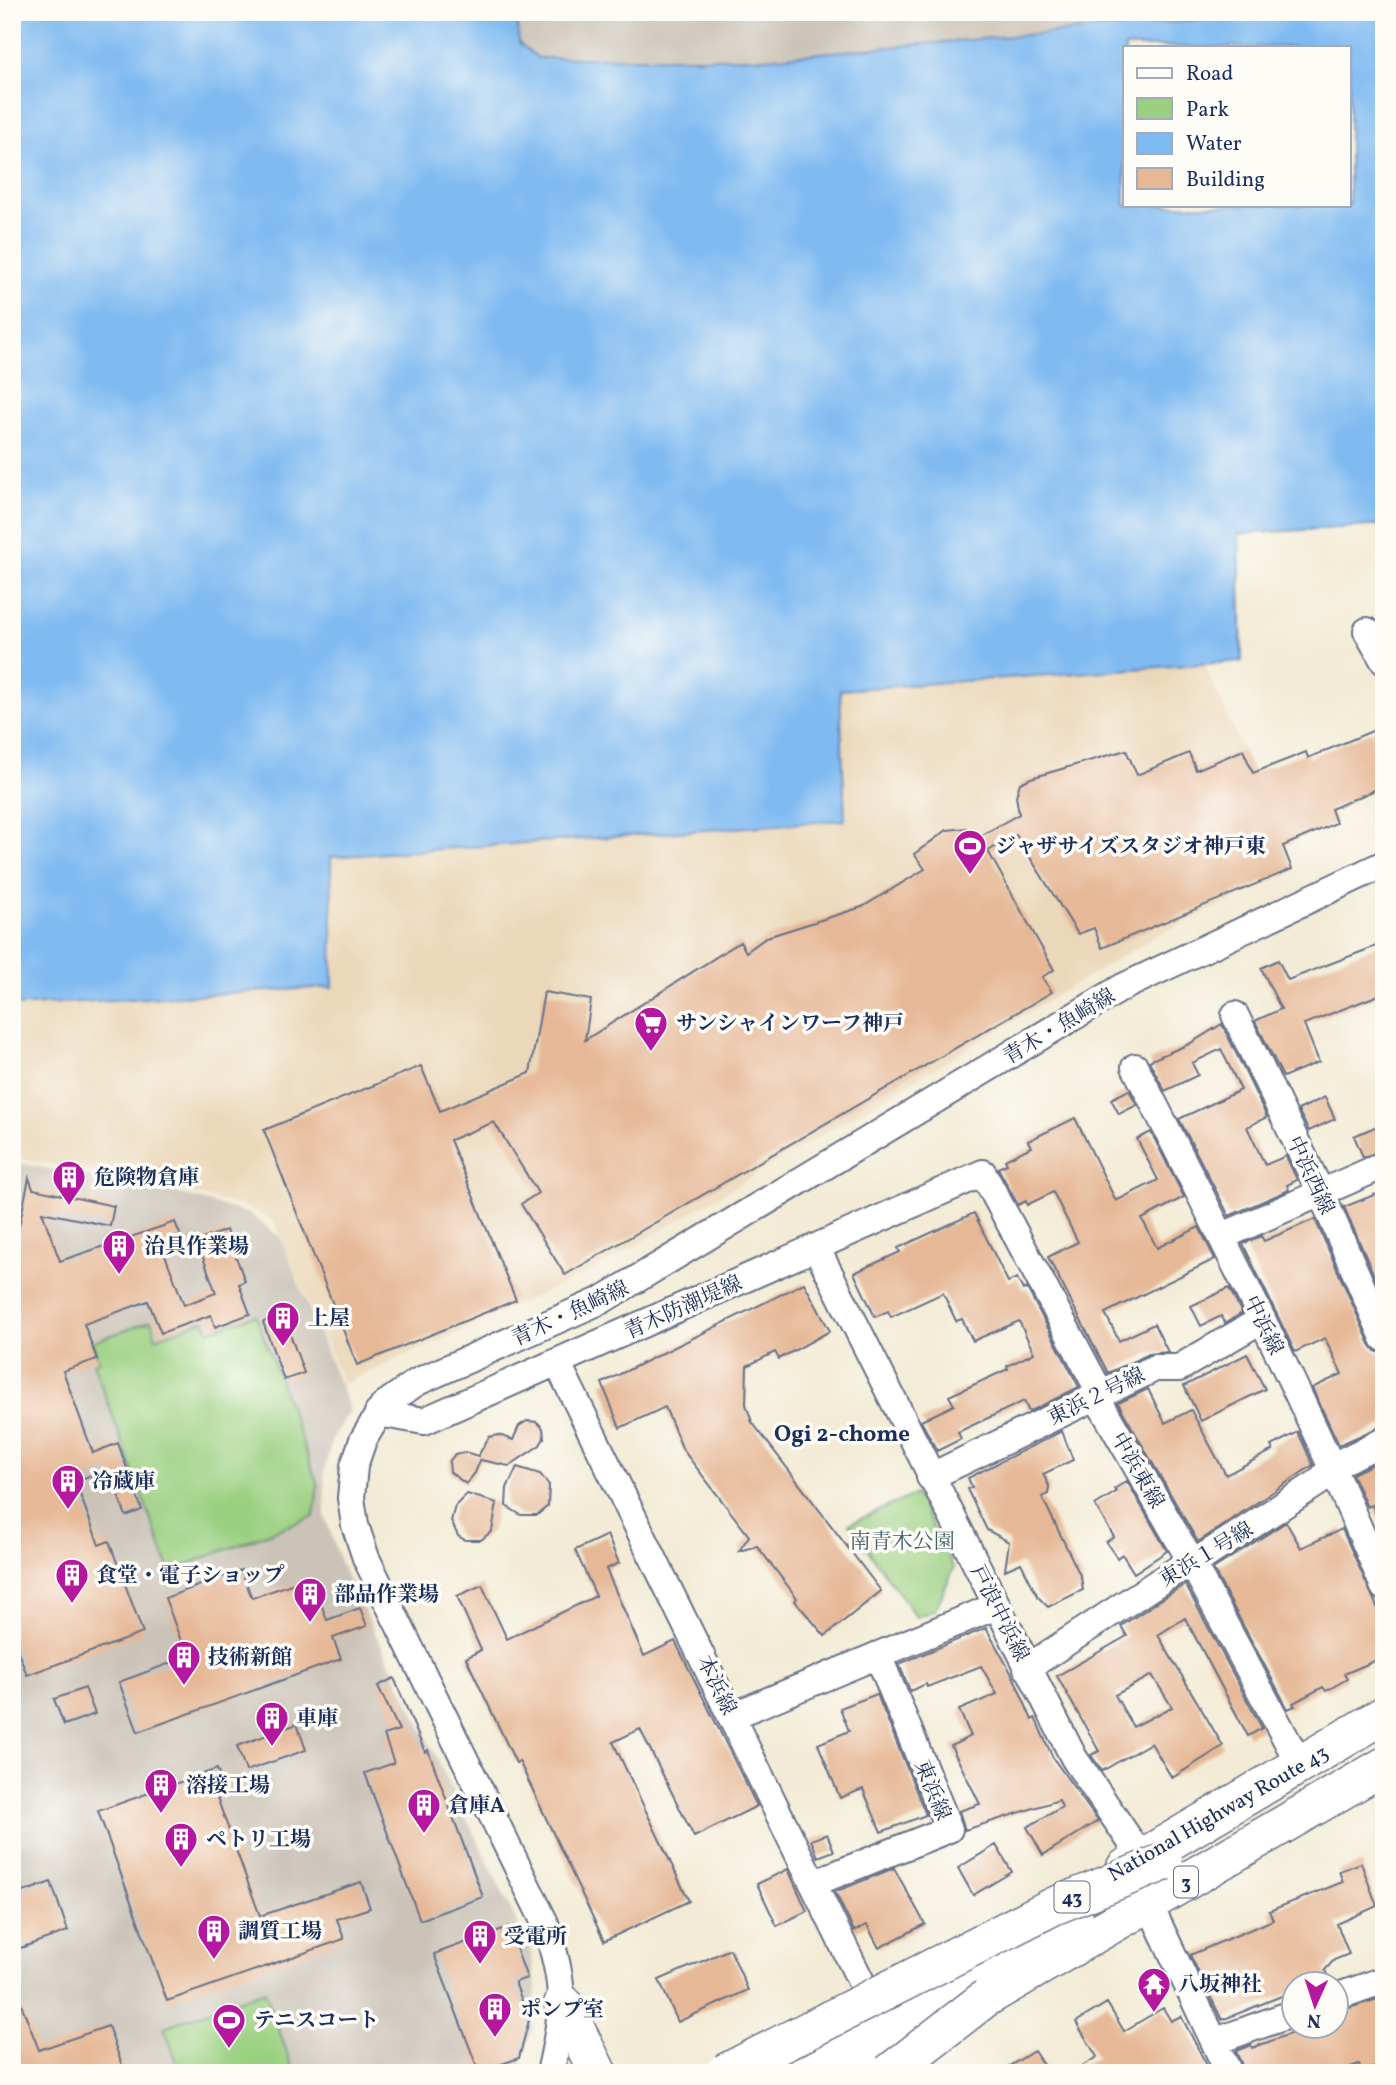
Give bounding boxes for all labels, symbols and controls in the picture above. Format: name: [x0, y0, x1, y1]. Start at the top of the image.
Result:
legend: [1123, 46, 1350, 206]
text: Road: [1186, 60, 1233, 89]
text: Park: [1186, 96, 1229, 125]
text: Water: [1186, 130, 1242, 159]
text: Building: [1186, 166, 1265, 195]
sports icon: ジャザサイズスタジオ神戸東: [951, 827, 989, 876]
place label: ジャザサイズスタジオ神戸東: [995, 833, 1266, 862]
street label: 青木・魚崎線: [998, 982, 1121, 1072]
supermarket icon: サンシャインワーフ神戸: [632, 1004, 670, 1053]
place label: サンシャインワーフ神戸: [676, 1010, 904, 1039]
street label: 中浜西線: [1279, 1131, 1341, 1220]
building icon: 危険物倉庫: [50, 1158, 88, 1207]
place label: 危険物倉庫: [94, 1164, 199, 1193]
building icon: 治具作業場: [100, 1227, 138, 1276]
place label: 治具作業場: [144, 1233, 249, 1262]
street label: 青木防潮堤線: [620, 1269, 747, 1347]
street label: 青木・魚崎線: [507, 1275, 634, 1354]
street label: 中浜線: [1236, 1291, 1289, 1360]
building icon: 上屋: [264, 1299, 302, 1348]
place label: 上屋: [308, 1305, 350, 1334]
street label: 東浜２号線: [1043, 1361, 1150, 1433]
district label: Ogi 2-chome: [774, 1419, 910, 1451]
street label: 中浜東線: [1103, 1427, 1170, 1514]
building icon: 冷蔵庫: [49, 1462, 87, 1511]
place label: 冷蔵庫: [92, 1468, 155, 1497]
street label: 東浜１号線: [1154, 1516, 1259, 1595]
park label: 南青木公園: [850, 1528, 955, 1557]
building icon: 食堂・電子ショップ: [53, 1556, 91, 1605]
street label: 戸浪中浜線: [962, 1560, 1035, 1667]
place label: 食堂・電子ショップ: [96, 1562, 285, 1591]
building icon: 部品作業場: [291, 1575, 329, 1624]
place label: 部品作業場: [334, 1581, 439, 1610]
building icon: 技術新館: [165, 1638, 203, 1687]
place label: 技術新館: [208, 1644, 292, 1673]
street label: 本浜線: [689, 1651, 742, 1720]
building icon: 車庫: [253, 1699, 291, 1748]
place label: 車庫: [296, 1705, 338, 1734]
street label: National Highway Route 43: [1103, 1739, 1333, 1887]
street label: 東浜線: [906, 1756, 957, 1825]
building icon: 溶接工場: [142, 1766, 180, 1815]
place label: 溶接工場: [186, 1772, 270, 1801]
building icon: 倉庫A: [405, 1786, 443, 1835]
place label: 倉庫A: [448, 1792, 505, 1821]
building icon: ペトリ工場: [162, 1820, 200, 1869]
place label: ペトリ工場: [206, 1826, 311, 1855]
road number: 3: [1174, 1866, 1198, 1898]
road number: 43: [1054, 1882, 1090, 1912]
building icon: 調質工場: [195, 1912, 233, 1961]
building icon: 受電所: [461, 1917, 499, 1966]
place label: 調質工場: [238, 1918, 322, 1947]
place label: 受電所: [504, 1923, 567, 1952]
temple icon: 八坂神社: [1135, 1965, 1173, 2014]
north arrow: [1280, 1969, 1350, 2039]
place label: 八坂神社: [1178, 1971, 1262, 2000]
building icon: ポンプ室: [476, 1990, 514, 2039]
place label: ポンプ室: [520, 1996, 604, 2025]
sports icon: テニスコート: [210, 2001, 248, 2050]
place label: テニスコート: [254, 2007, 379, 2036]
text: N: [1306, 2007, 1322, 2033]

